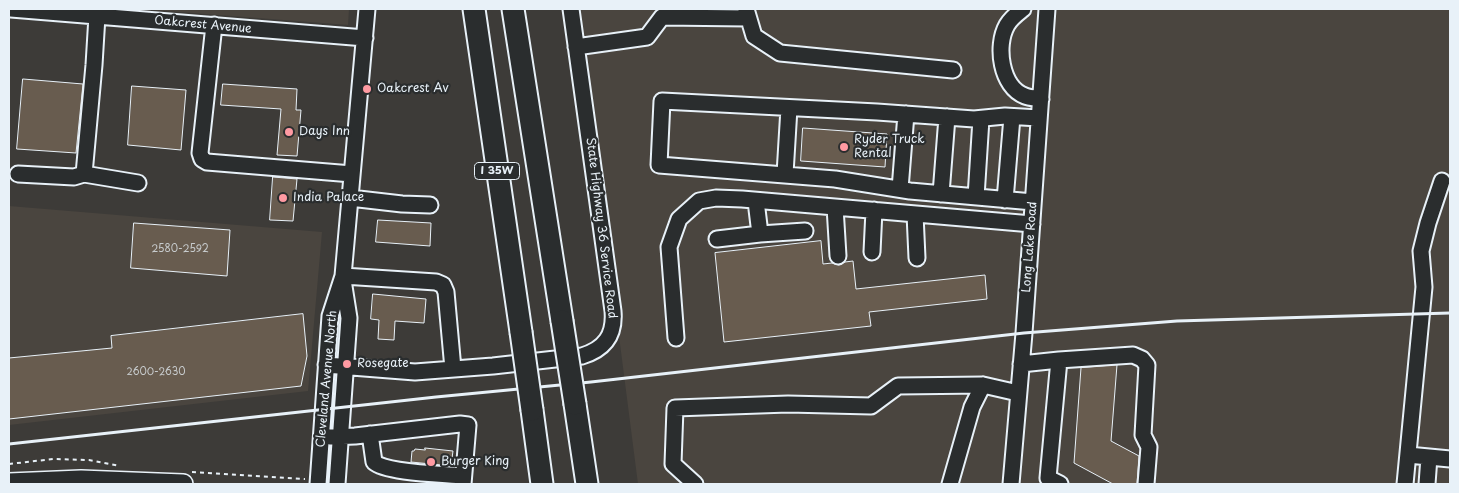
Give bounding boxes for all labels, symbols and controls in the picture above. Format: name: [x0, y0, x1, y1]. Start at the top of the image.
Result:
street label: Oakcrest Avenue: [154, 14, 252, 36]
place label: Oakcrest Av: [377, 82, 449, 96]
marker: Oakcrest Av: [361, 83, 373, 95]
place label: Days Inn: [299, 125, 350, 139]
marker: Days Inn: [283, 126, 295, 138]
place label: Ryder Truck Rental: [854, 133, 924, 161]
street label: State Highway 36 Service Road: [583, 137, 619, 319]
marker: Ryder Truck Rental: [838, 141, 850, 153]
road number: I 35W: [474, 162, 520, 180]
place label: India Palace: [293, 191, 364, 205]
marker: India Palace: [277, 192, 289, 204]
street label: Long Lake Road: [1020, 201, 1040, 293]
house number: 2580-2592: [151, 243, 209, 255]
street label: Cleveland Avenue North: [314, 310, 340, 448]
place label: Rosegate: [357, 357, 409, 371]
marker: Rosegate: [341, 358, 353, 370]
house number: 2600-2630: [126, 366, 186, 378]
place label: Burger King: [441, 455, 509, 469]
marker: Burger King: [425, 456, 437, 468]

